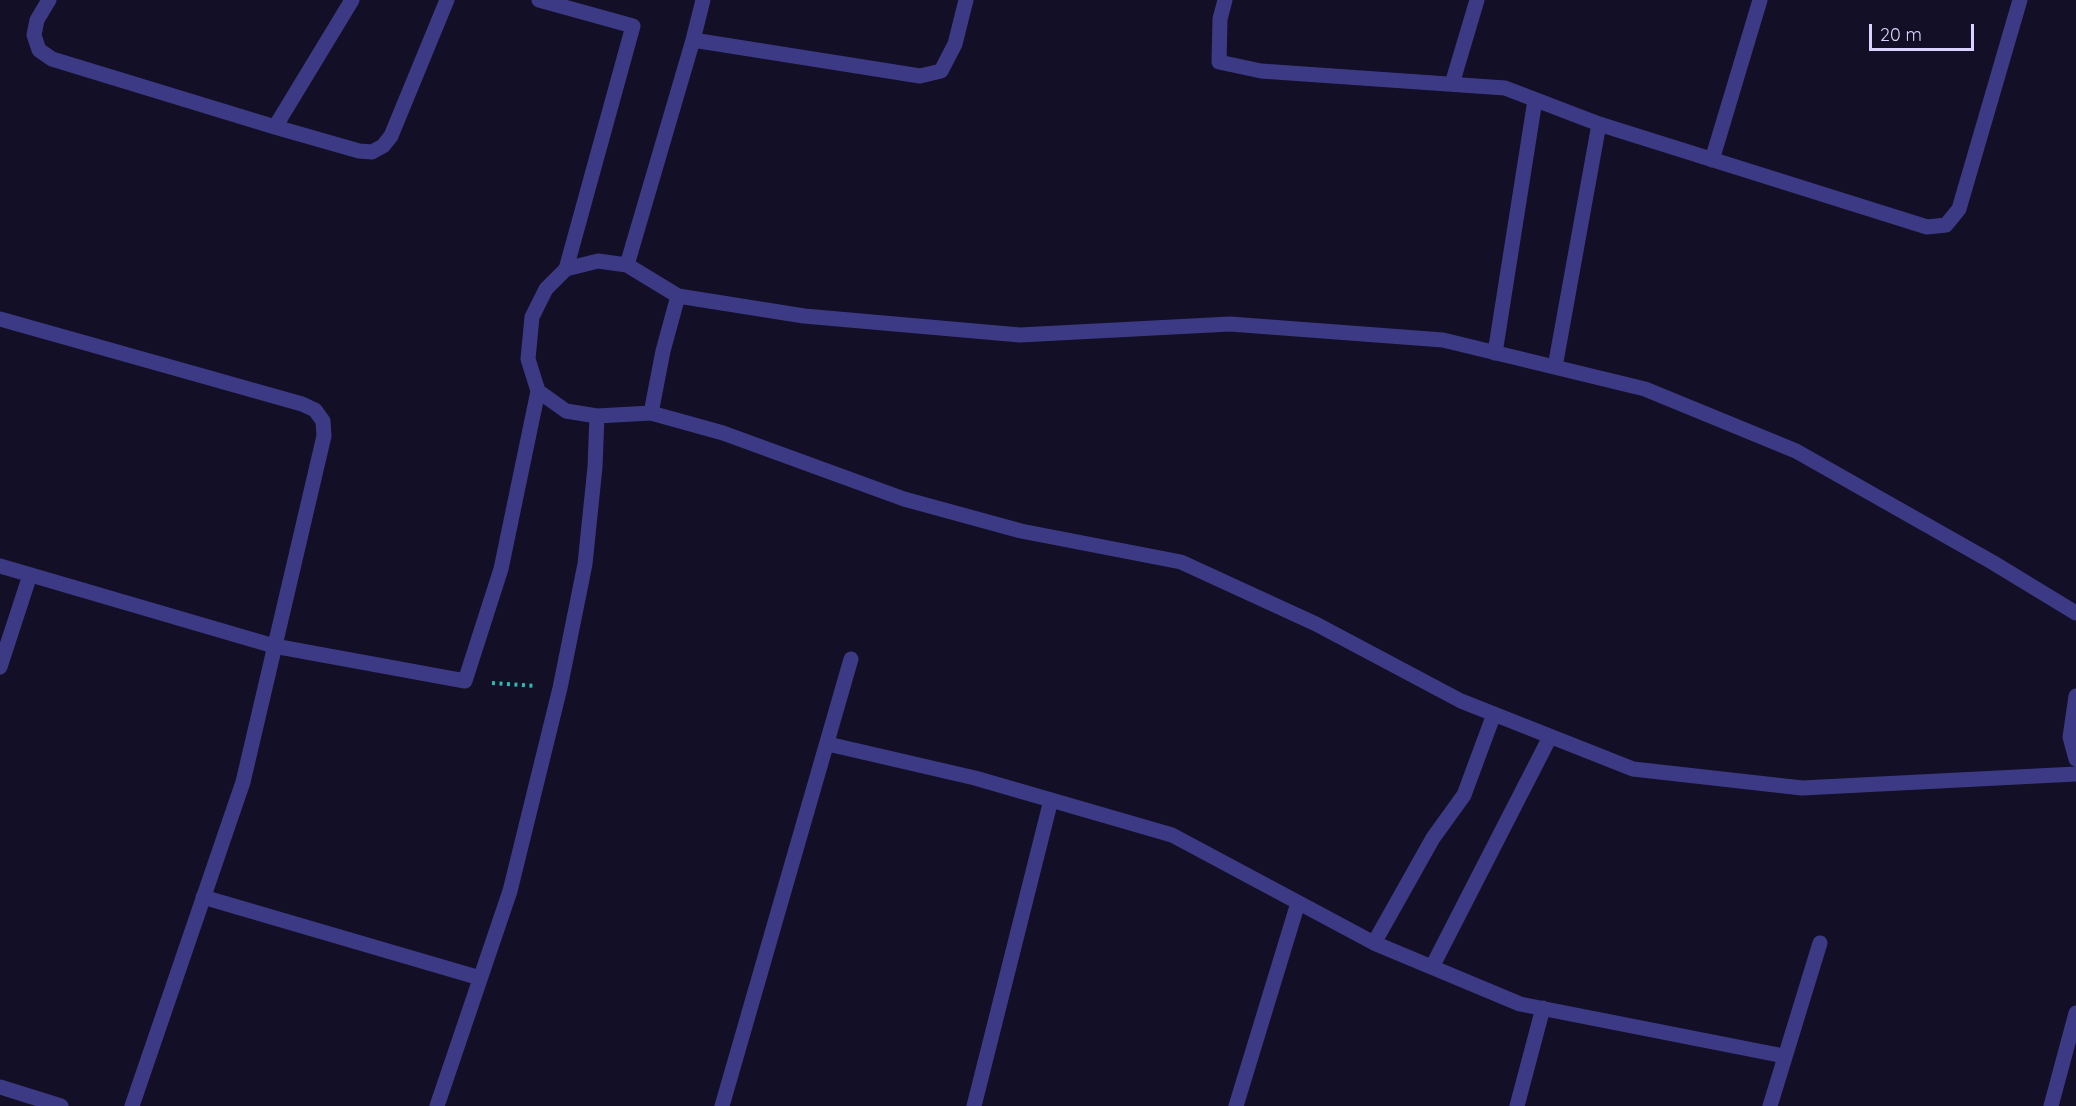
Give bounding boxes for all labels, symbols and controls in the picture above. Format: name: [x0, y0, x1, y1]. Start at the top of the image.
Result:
scale bar: [1872, 12, 1977, 50]
text: 20 m: [1880, 23, 1922, 46]

